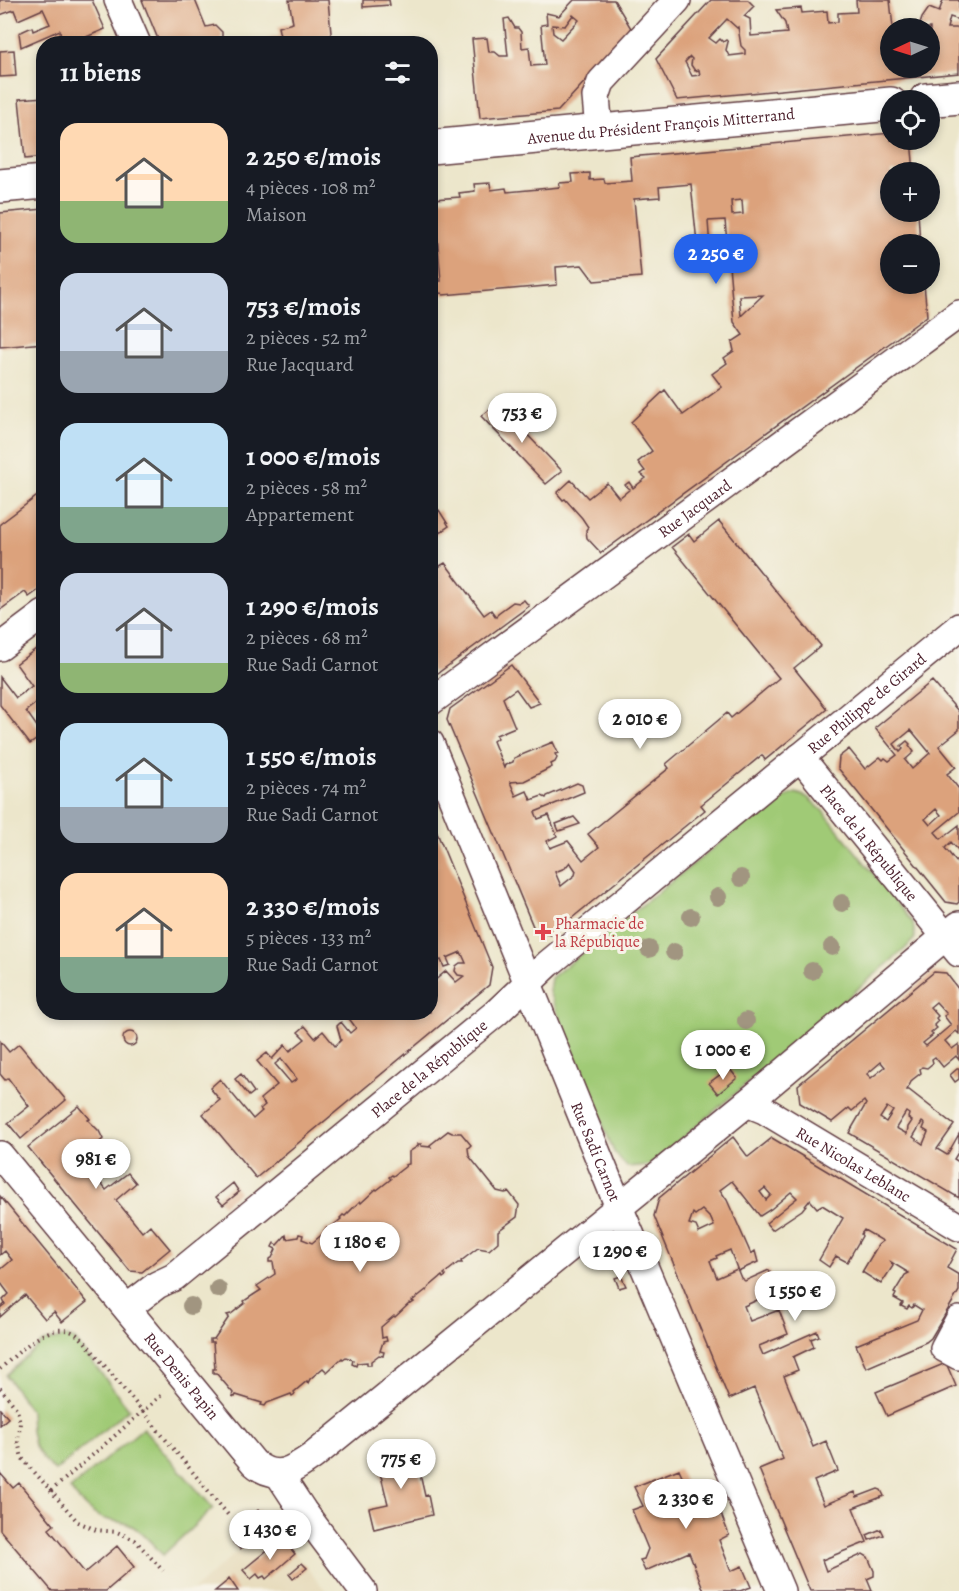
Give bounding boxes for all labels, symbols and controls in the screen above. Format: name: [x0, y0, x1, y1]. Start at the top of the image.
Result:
north arrow: [880, 18, 940, 78]
map controls: [880, 18, 940, 294]
text: 11 biens: [60, 55, 141, 90]
icon: filters: [381, 56, 414, 89]
button: locate: [880, 90, 940, 150]
street label: Avenue du Président François Mitterrand: [525, 103, 796, 150]
text: 2 250 €/mois: [246, 139, 381, 174]
icon: home: [108, 147, 180, 219]
button: +: [880, 162, 940, 222]
text: 4 pièces · 108 m²: [246, 174, 376, 201]
text: Maison: [246, 201, 307, 228]
pin: 2 250 €: [661, 234, 771, 285]
button: −: [880, 234, 940, 294]
text: 2 250 €: [688, 240, 744, 267]
text: 753 €/mois: [246, 289, 361, 324]
icon: home: [108, 297, 180, 369]
text: 2 pièces · 52 m²: [246, 324, 367, 351]
text: Rue Jacquard: [246, 351, 353, 378]
pin: 753 €: [480, 393, 564, 444]
text: 753 €: [502, 399, 542, 426]
text: 1 000 €/mois: [246, 439, 380, 474]
icon: home: [108, 447, 180, 519]
text: 2 pièces · 58 m²: [246, 474, 367, 501]
street label: Rue Jacquard: [654, 474, 737, 543]
text: Appartement: [246, 501, 354, 528]
text: 1 290 €/mois: [246, 589, 379, 624]
icon: home: [108, 597, 180, 669]
text: 2 pièces · 68 m²: [246, 624, 368, 651]
street label: Rue Philippe de Girard: [803, 648, 931, 759]
text: Rue Sadi Carnot: [246, 651, 378, 678]
pin: 2 010 €: [585, 699, 695, 750]
text: 2 010 €: [612, 705, 668, 732]
text: 1 550 €/mois: [246, 739, 377, 774]
icon: home: [108, 747, 180, 819]
text: 2 pièces · 74 m²: [246, 774, 366, 801]
street label: Place de la République: [814, 780, 923, 906]
text: Rue Sadi Carnot: [246, 801, 378, 828]
text: 2 330 €/mois: [246, 889, 380, 924]
icon: home: [108, 897, 180, 969]
place label: Pharmacie de la Répubique: [555, 913, 644, 953]
text: 5 pièces · 133 m²: [246, 924, 371, 951]
marker: Pharmacie de la Répubique: [536, 925, 550, 939]
text: Rue Sadi Carnot: [246, 951, 378, 978]
street label: Place de la République: [366, 1015, 492, 1123]
pin: 1 000 €: [668, 1030, 778, 1081]
text: 1 000 €: [695, 1036, 751, 1063]
street label: Rue Sadi Carnot: [565, 1099, 626, 1205]
street label: Rue Nicolas Leblanc: [792, 1122, 915, 1208]
pin: 981 €: [54, 1139, 138, 1190]
text: 981 €: [76, 1145, 116, 1172]
pin: 1 180 €: [305, 1222, 415, 1273]
text: 1 180 €: [334, 1228, 386, 1255]
pin: 1 290 €: [565, 1231, 675, 1282]
text: 1 290 €: [593, 1237, 647, 1264]
pin: 1 550 €: [740, 1271, 850, 1322]
text: 1 550 €: [769, 1277, 821, 1304]
street label: Rue Denis Papin: [139, 1328, 224, 1425]
pin: 775 €: [359, 1439, 443, 1490]
text: 775 €: [381, 1445, 421, 1472]
pin: 2 330 €: [631, 1479, 741, 1530]
text: 2 330 €: [658, 1485, 714, 1512]
pin: 1 430 €: [215, 1510, 325, 1561]
text: 1 430 €: [243, 1516, 297, 1543]

